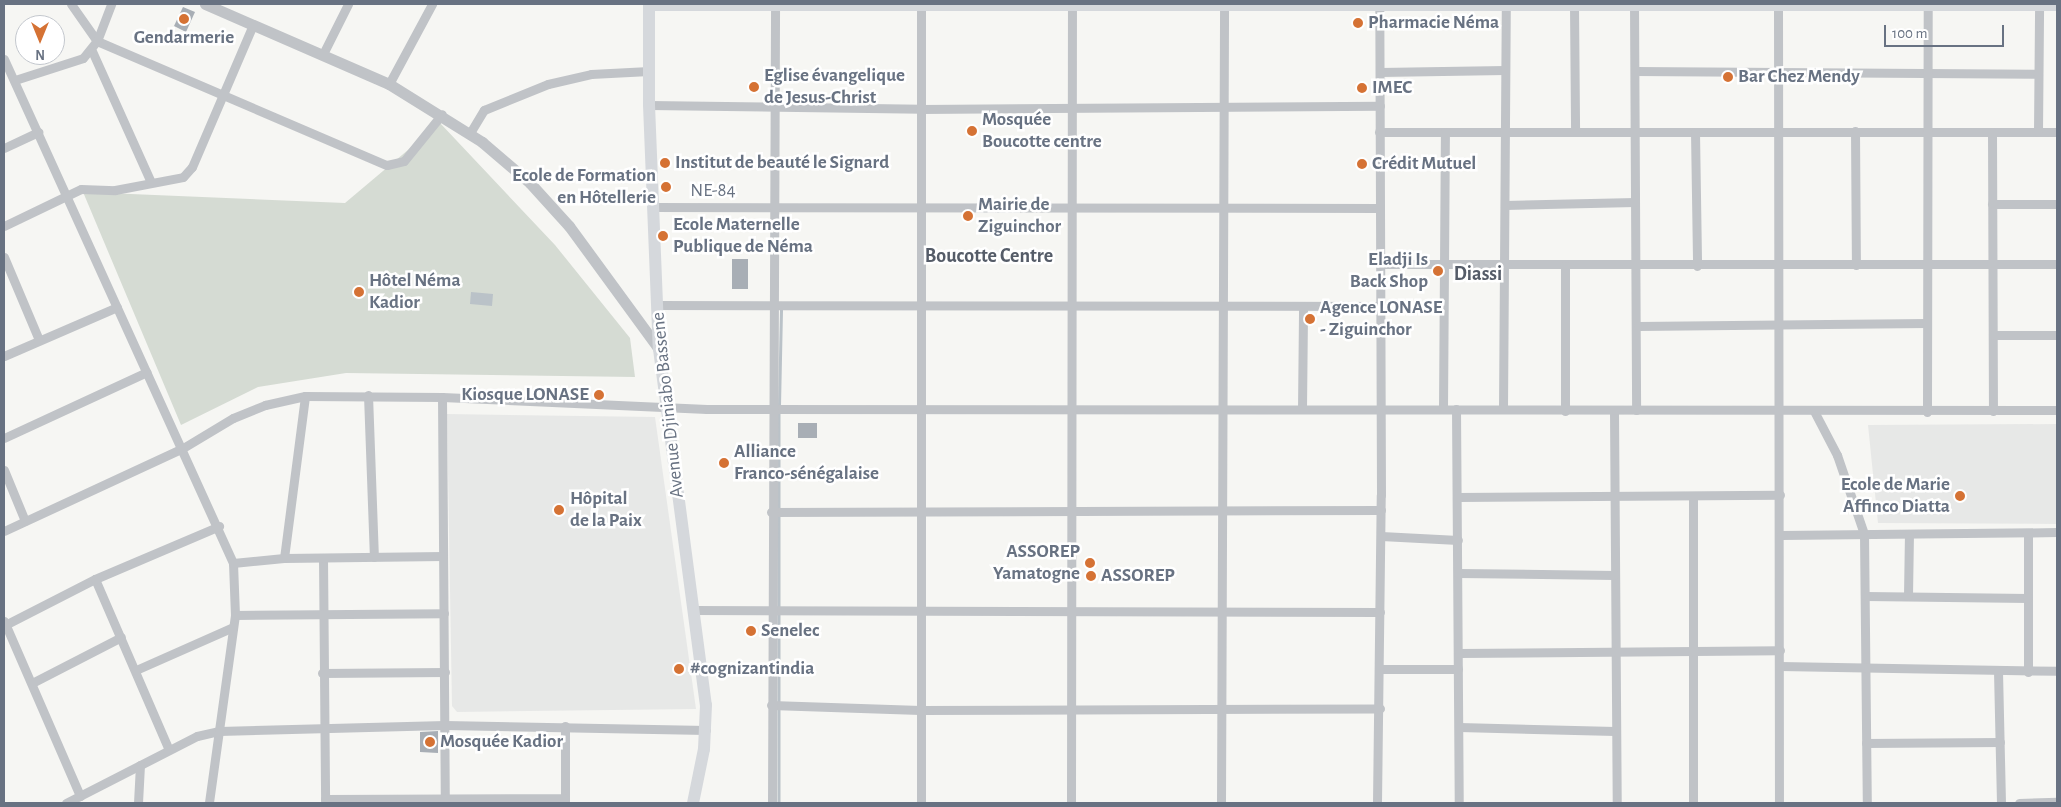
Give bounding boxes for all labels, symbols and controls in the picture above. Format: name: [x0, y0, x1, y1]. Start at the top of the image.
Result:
place label: Pharmacie Néma: [1368, 12, 1499, 34]
marker: Gendarmerie: [178, 13, 190, 25]
north arrow: [15, 15, 65, 65]
scale bar: [1886, 15, 2006, 47]
marker: Pharmacie Néma: [1352, 17, 1364, 29]
text: 100 m: [1892, 26, 1927, 41]
place label: Gendarmerie: [134, 27, 234, 49]
text: N: [35, 47, 45, 61]
place label: Eglise évangelique de Jesus-Christ: [764, 65, 905, 109]
place label: Bar Chez Mendy: [1738, 66, 1860, 88]
marker: Bar Chez Mendy: [1722, 71, 1734, 83]
place label: IMEC: [1372, 77, 1412, 99]
marker: Eglise évangelique de Jesus-Christ: [748, 81, 760, 93]
marker: IMEC: [1356, 82, 1368, 94]
place label: Mosquée Boucotte centre: [982, 109, 1102, 153]
marker: Mosquée Boucotte centre: [966, 125, 978, 137]
place label: Institut de beauté le Signard: [675, 152, 889, 174]
place label: Crédit Mutuel: [1372, 153, 1476, 175]
marker: Institut de beauté le Signard: [659, 157, 671, 169]
marker: Crédit Mutuel: [1356, 158, 1368, 170]
place label: Ecole de Formation en Hôtellerie: [512, 165, 656, 209]
street label: NE-84: [690, 180, 736, 202]
marker: Ecole de Formation en Hôtellerie: [660, 181, 672, 193]
place label: Mairie de Ziguinchor: [978, 194, 1061, 238]
marker: Mairie de Ziguinchor: [962, 210, 974, 222]
place label: Ecole Maternelle Publique de Néma: [673, 214, 813, 258]
marker: Ecole Maternelle Publique de Néma: [657, 230, 669, 242]
district label: Boucotte Centre: [925, 244, 1053, 268]
place label: Eladji Is Back Shop: [1350, 249, 1428, 293]
district label: Diassi: [1454, 262, 1502, 286]
marker: Eladji Is Back Shop: [1432, 265, 1444, 277]
place label: Hôtel Néma Kadior: [369, 270, 461, 314]
marker: Hôtel Néma Kadior: [353, 286, 365, 298]
place label: Agence LONASE - Ziguinchor: [1320, 297, 1442, 341]
street label: Avenue Djiniabo Bassene: [647, 311, 689, 499]
marker: Agence LONASE - Ziguinchor: [1304, 313, 1316, 325]
place label: Kiosque LONASE: [461, 384, 589, 406]
marker: Kiosque LONASE: [593, 389, 605, 401]
place label: Alliance Franco-sénégalaise: [734, 441, 879, 485]
marker: Alliance Franco-sénégalaise: [718, 457, 730, 469]
place label: Ecole de Marie Affinco Diatta: [1841, 474, 1950, 518]
place label: Hôpital de la Paix: [570, 488, 642, 532]
marker: Ecole de Marie Affinco Diatta: [1954, 490, 1966, 502]
marker: Hôpital de la Paix: [552, 503, 566, 517]
place label: ASSOREP Yamatogne: [993, 541, 1080, 585]
marker: ASSOREP Yamatogne: [1084, 557, 1096, 569]
place label: ASSOREP: [1101, 565, 1175, 587]
marker: ASSOREP: [1085, 570, 1097, 582]
place label: Senelec: [761, 620, 819, 642]
marker: Senelec: [745, 625, 757, 637]
place label: #cognizantindia: [690, 658, 814, 680]
marker: #cognizantindia: [672, 662, 686, 676]
place label: Mosquée Kadior: [440, 731, 563, 753]
marker: Mosquée Kadior: [424, 736, 436, 748]

